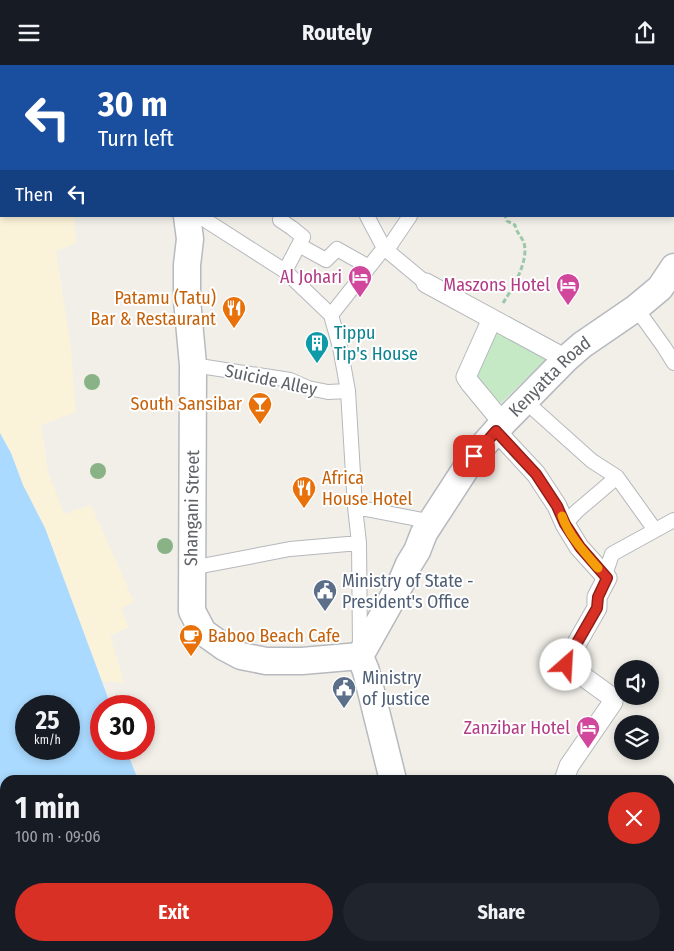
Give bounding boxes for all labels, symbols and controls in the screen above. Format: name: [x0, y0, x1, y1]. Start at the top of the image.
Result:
icon: menu: [15, 19, 43, 47]
text: Routely: [302, 19, 372, 46]
icon: share: [631, 19, 659, 47]
text: 30 m: [98, 83, 168, 125]
icon: left: [15, 85, 80, 150]
text: Turn left: [98, 125, 174, 152]
icon: left: [63, 180, 91, 208]
text: Then: [15, 183, 53, 206]
hotel icon: Al Johari: [347, 264, 373, 298]
place label: Al Johari: [280, 266, 342, 288]
hotel icon: Maszons Hotel: [555, 272, 581, 306]
place label: Maszons Hotel: [443, 274, 550, 296]
place label: Patamu (Tatu) Bar & Restaurant: [91, 287, 216, 330]
restaurant icon: Patamu (Tatu) Bar & Restaurant: [221, 295, 247, 329]
place label: Tippu Tip's House: [334, 322, 418, 365]
building icon: Tippu Tip's House: [304, 330, 330, 364]
street label: Kenyatta Road: [504, 331, 595, 422]
street label: Suicide Alley: [223, 360, 319, 400]
bar icon: South Sansibar: [247, 391, 273, 425]
place label: South Sansibar: [131, 393, 243, 415]
pin: [453, 435, 495, 477]
icon: arrive: [460, 442, 488, 470]
street label: Shangani Street: [180, 450, 204, 566]
place label: Africa House Hotel: [322, 467, 412, 510]
restaurant icon: Africa House Hotel: [291, 475, 317, 509]
place label: Ministry of State - President's Office: [342, 570, 474, 613]
public building icon: Ministry of State - President's Office: [312, 578, 338, 612]
cafe icon: Baboo Beach Cafe: [178, 623, 204, 657]
place label: Baboo Beach Cafe: [208, 625, 340, 647]
position arrow: [539, 638, 591, 690]
map controls: [614, 660, 659, 760]
button: sound: [614, 660, 659, 705]
place label: Ministry of Justice: [362, 667, 430, 710]
public building icon: Ministry of Justice: [331, 675, 357, 709]
speed limit sign: 30: [90, 695, 155, 760]
text: 25: [36, 706, 59, 736]
hotel icon: Zanzibar Hotel: [575, 715, 601, 749]
button: layers: [614, 715, 659, 760]
place label: Zanzibar Hotel: [463, 717, 570, 739]
text: km/h: [34, 733, 61, 747]
text: 1 min: [15, 790, 80, 826]
button: close: [608, 792, 660, 844]
text: 100 m · 09:06: [15, 827, 101, 846]
button: Exit: [15, 883, 333, 941]
button: Share: [343, 883, 660, 941]

